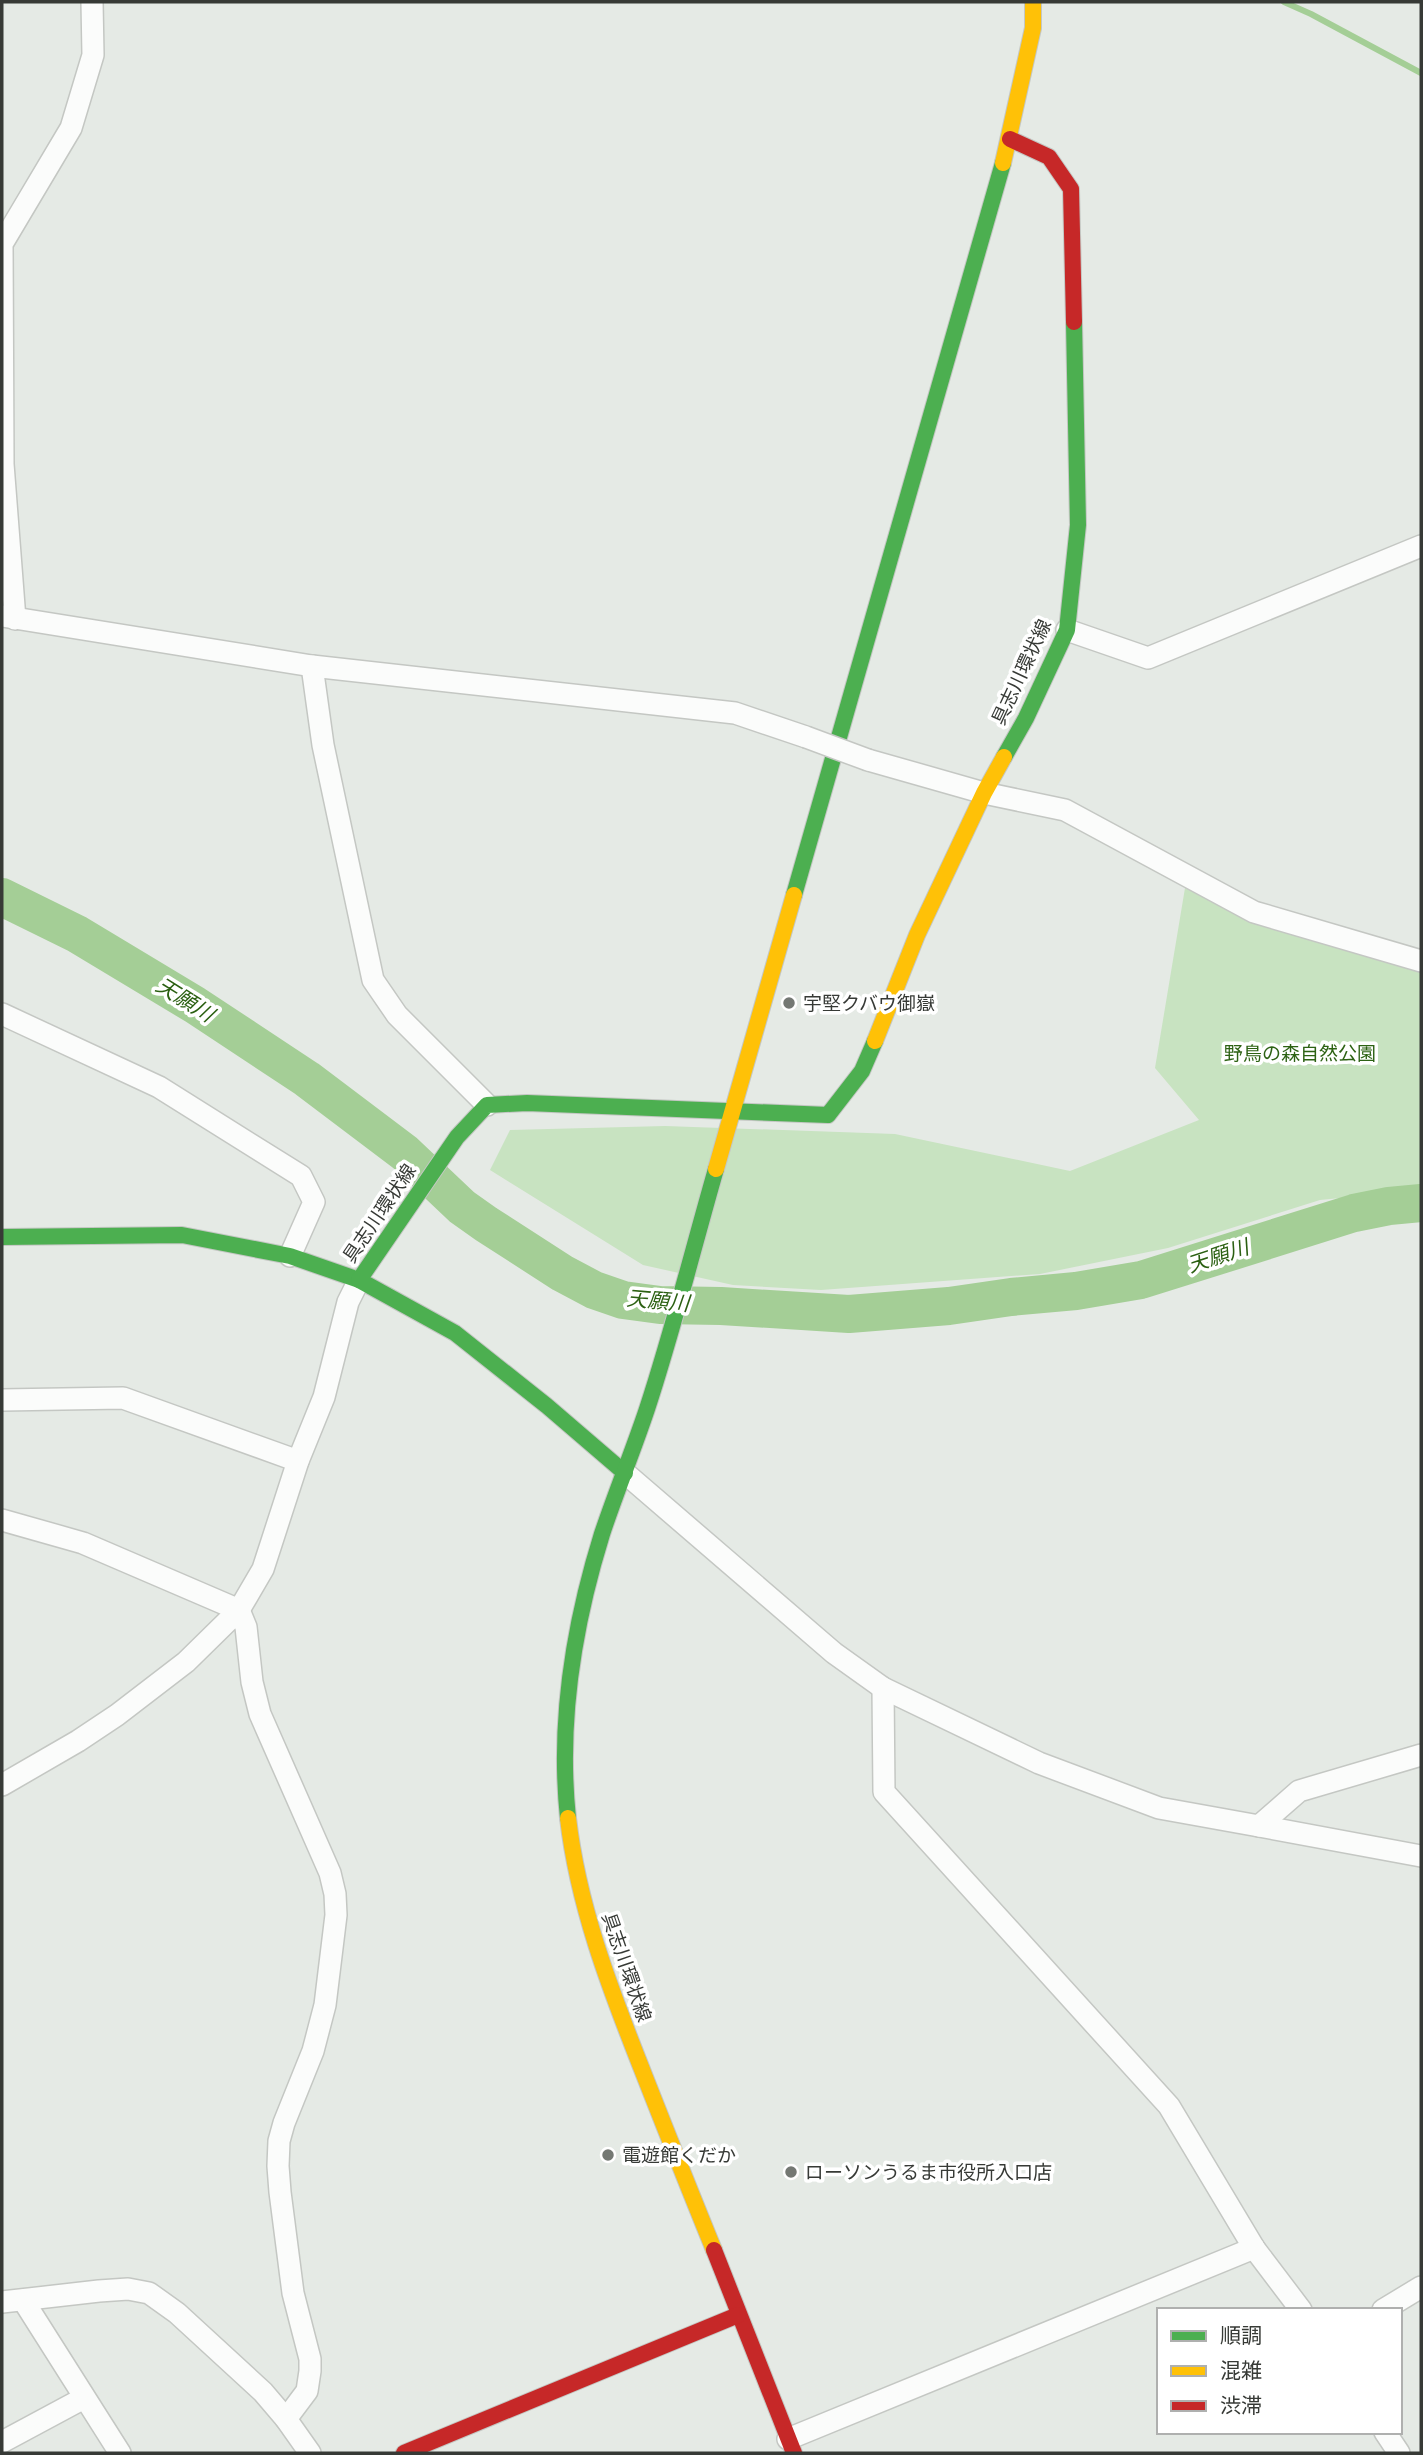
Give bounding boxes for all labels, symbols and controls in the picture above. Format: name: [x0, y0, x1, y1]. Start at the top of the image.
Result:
street label: 具志川環状線: [987, 616, 1056, 729]
water label: 天願川: [152, 972, 220, 1028]
place label: 宇堅クバウ御嶽: [803, 992, 935, 1015]
marker: 宇堅クバウ御嶽: [781, 995, 797, 1011]
park label: 野鳥の森自然公園: [1224, 1042, 1376, 1065]
street label: 具志川環状線: [338, 1160, 421, 1267]
water label: 天願川: [1184, 1233, 1254, 1277]
water label: 天願川: [626, 1285, 693, 1316]
street label: 具志川環状線: [597, 1910, 656, 2025]
place label: 電遊館くだか: [622, 2144, 736, 2167]
marker: 電遊館くだか: [600, 2147, 616, 2163]
place label: ローソンうるま市役所入口店: [805, 2161, 1052, 2184]
marker: ローソンうるま市役所入口店: [783, 2164, 799, 2180]
legend: [1157, 2308, 1402, 2434]
text: 順調: [1220, 2323, 1262, 2348]
text: 混雑: [1220, 2358, 1262, 2383]
text: 渋滞: [1220, 2393, 1262, 2418]

